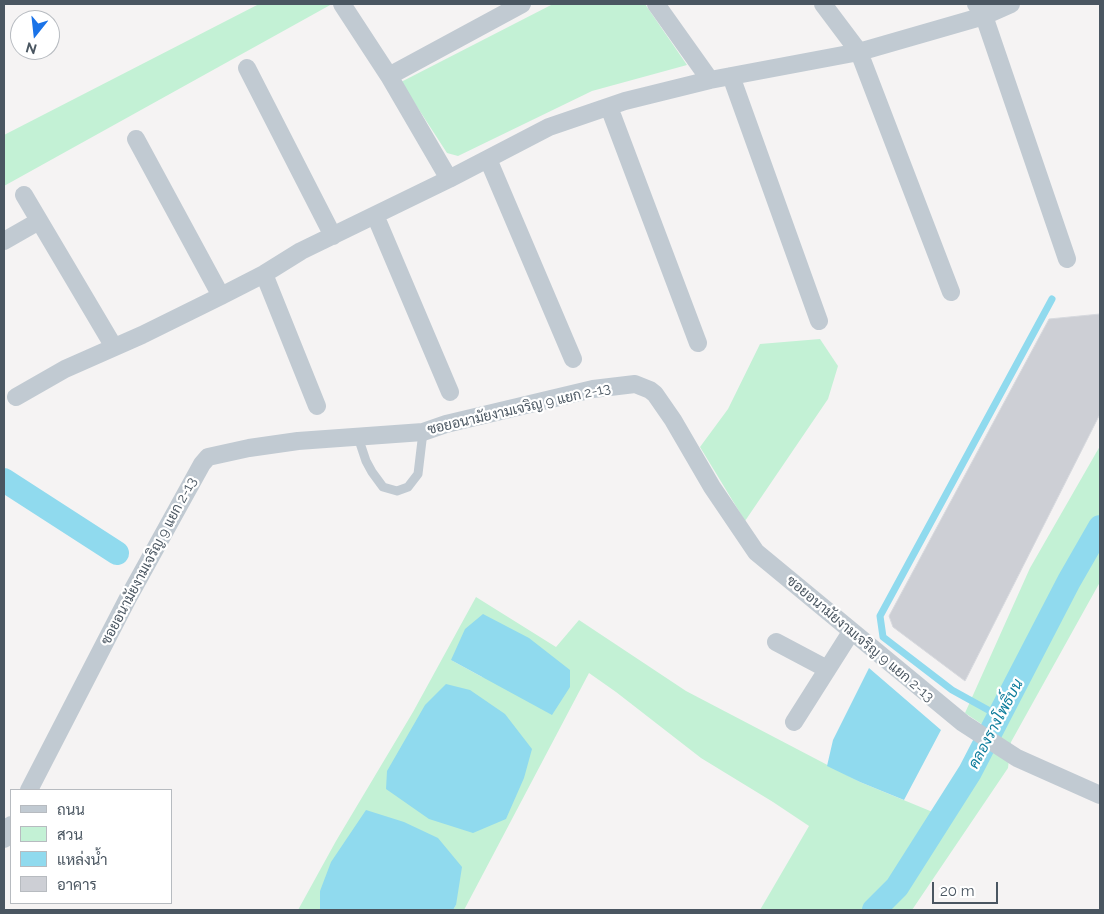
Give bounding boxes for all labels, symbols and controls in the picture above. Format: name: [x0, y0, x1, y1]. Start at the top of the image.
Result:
north arrow: [10, 10, 60, 60]
text: N: [24, 39, 38, 58]
street label: ซอยอนามัยงามเจริญ 9 แยก 2-13: [426, 380, 612, 438]
street label: ซอยอนามัยงามเจริญ 9 แยก 2-13: [98, 474, 200, 648]
street label: ซอยอนามัยงามเจริญ 9 แยก 2-13: [783, 572, 937, 706]
water label: คลองรางโพธิ์บน: [965, 676, 1027, 772]
legend: [10, 789, 172, 904]
text: ถนน: [57, 801, 85, 819]
text: สวน: [57, 826, 83, 844]
text: แหล่งน้ำ: [57, 851, 108, 869]
scale bar: [934, 872, 1000, 904]
text: อาคาร: [57, 876, 97, 894]
text: 20 m: [940, 882, 975, 900]

